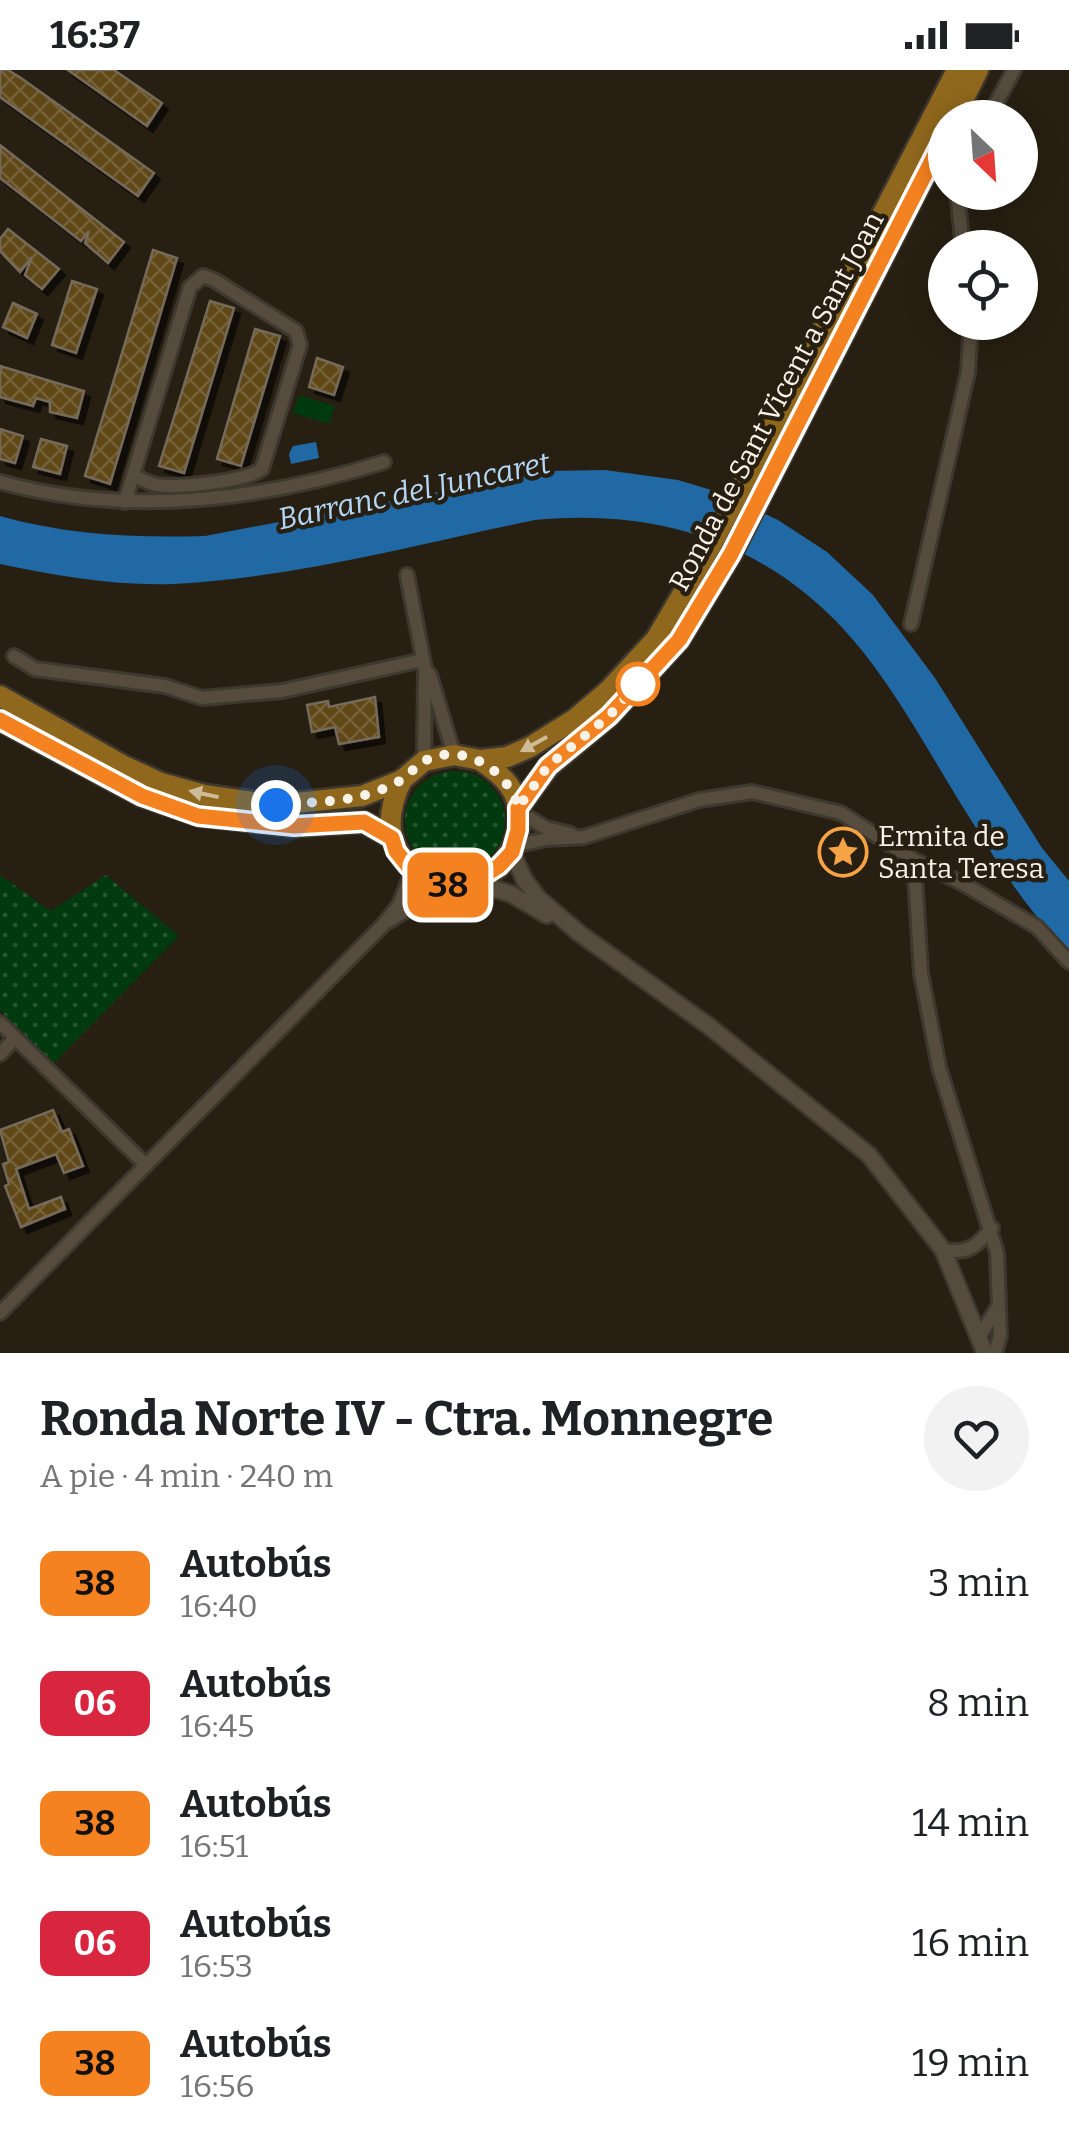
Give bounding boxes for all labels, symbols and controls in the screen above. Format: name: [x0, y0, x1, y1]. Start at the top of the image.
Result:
text: 16:37: [50, 12, 140, 58]
north arrow: [928, 100, 1038, 210]
map controls: [928, 100, 1038, 340]
street label: Ronda de Sant Vicent a Sant Joan: [662, 206, 891, 596]
button: locate: [928, 230, 1038, 340]
water label: Barranc del Juncaret: [275, 444, 554, 537]
unlabelled marker: [617, 663, 659, 705]
one-way arrow: [519, 735, 548, 752]
your location: [251, 780, 301, 830]
one-way arrow: [188, 786, 219, 801]
place label: Ermita de Santa Teresa: [878, 820, 1044, 885]
place icon: Ermita de Santa Teresa: [817, 826, 869, 878]
line badge: 38: [403, 852, 493, 918]
text: 38: [427, 864, 469, 906]
button: heart: [924, 1386, 1029, 1491]
text: Ronda Norte IV - Ctra. Monnegre: [40, 1390, 773, 1448]
text: A pie · 4 min · 240 m: [40, 1457, 333, 1495]
text: Autobús: [180, 1541, 332, 1587]
text: 3 min: [928, 1560, 1029, 1606]
text: 38: [74, 1562, 116, 1604]
text: 16:40: [180, 1587, 258, 1625]
text: Autobús: [180, 1661, 332, 1707]
text: 8 min: [927, 1680, 1029, 1726]
text: 06: [74, 1682, 116, 1724]
text: 16:45: [180, 1707, 254, 1745]
text: Autobús: [180, 1781, 332, 1827]
text: 14 min: [912, 1800, 1029, 1846]
text: 38: [74, 1802, 116, 1844]
text: 16:51: [180, 1827, 248, 1865]
text: Autobús: [180, 1901, 332, 1947]
text: 16 min: [912, 1920, 1029, 1966]
text: 06: [74, 1922, 116, 1964]
text: 16:53: [180, 1947, 253, 1985]
text: Autobús: [180, 2021, 332, 2067]
text: 19 min: [912, 2040, 1029, 2086]
text: 38: [74, 2042, 116, 2084]
text: 16:56: [180, 2067, 254, 2105]

